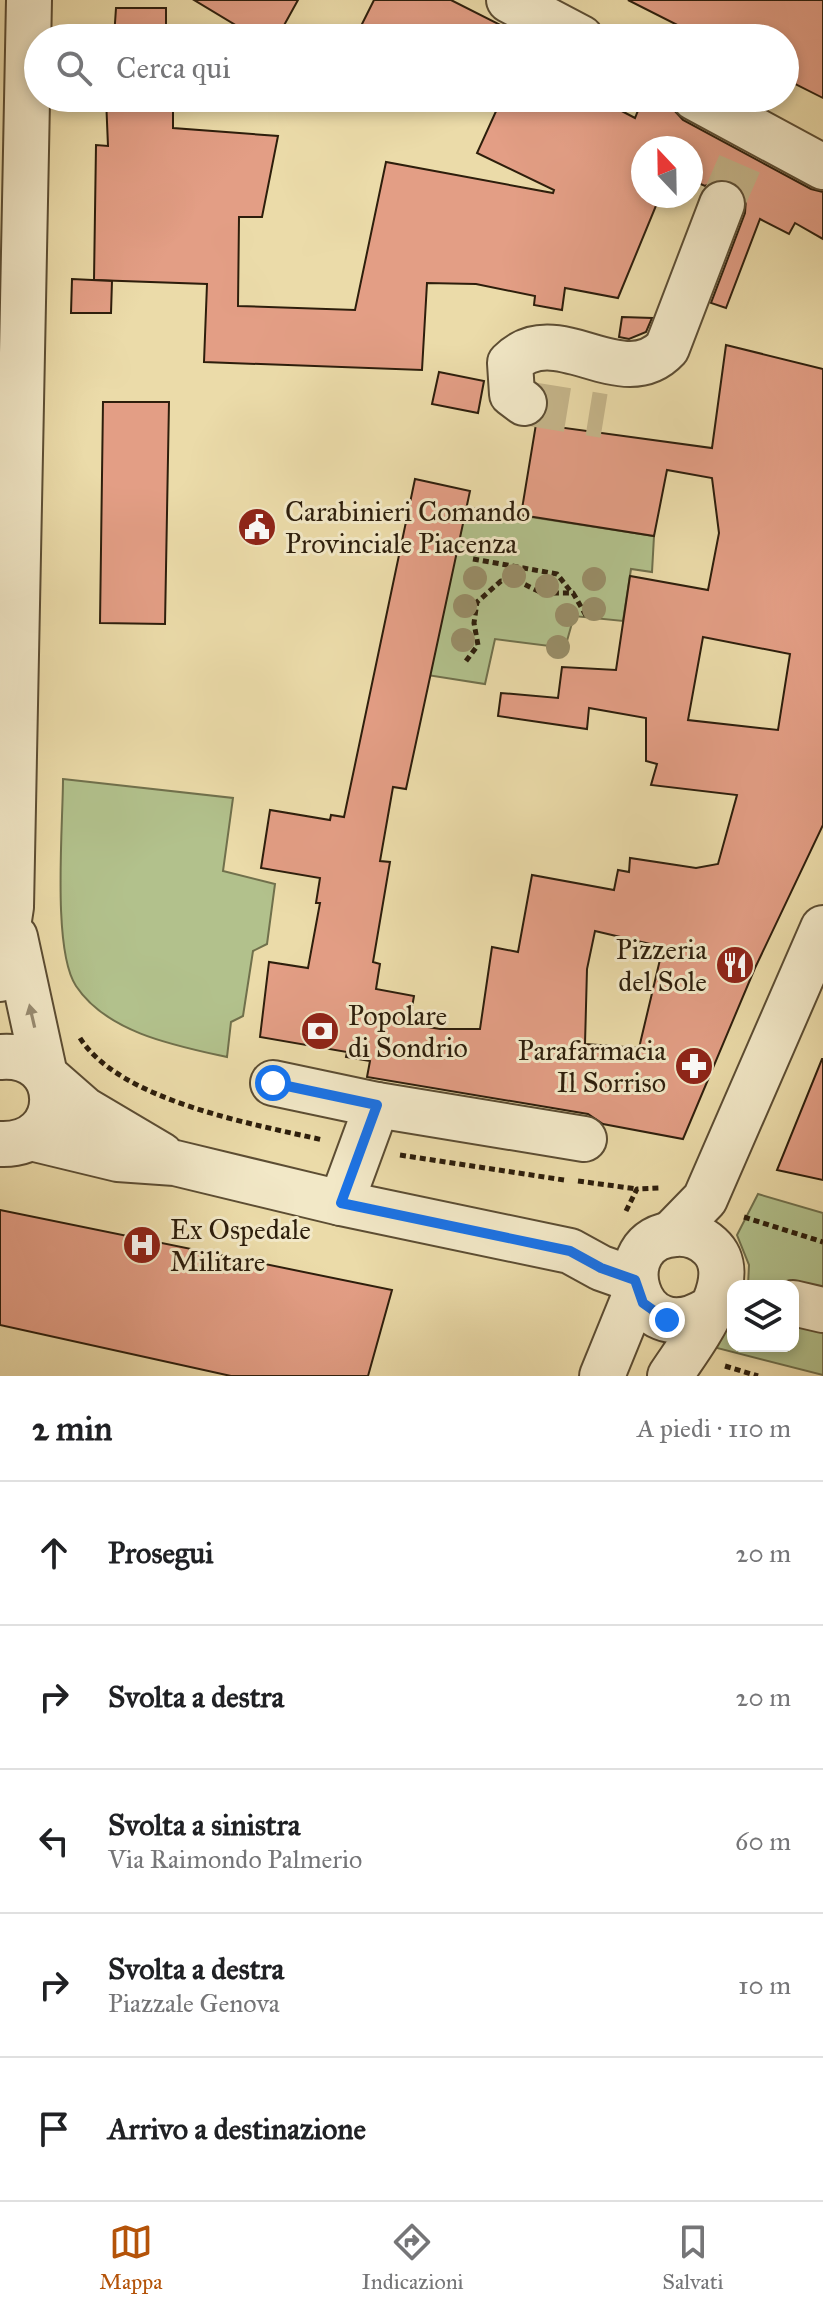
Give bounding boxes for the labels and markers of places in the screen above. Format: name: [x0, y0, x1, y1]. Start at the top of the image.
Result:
place label: Carabinieri Comando Provinciale Piacenza: [285, 494, 530, 561]
public building icon: Carabinieri Comando Provinciale Piacenza: [236, 506, 278, 548]
place label: Pizzeria del Sole: [616, 932, 707, 999]
restaurant icon: Pizzeria del Sole: [714, 944, 756, 986]
place label: Popolare di Sondrio: [348, 998, 468, 1065]
bank icon: Popolare di Sondrio: [299, 1010, 341, 1052]
place label: Parafarmacia Il Sorriso: [518, 1033, 666, 1100]
pharmacy icon: Parafarmacia Il Sorriso: [673, 1045, 715, 1087]
place label: Ex Ospedale Militare: [170, 1212, 311, 1279]
hospital icon: Ex Ospedale Militare: [121, 1224, 163, 1266]

